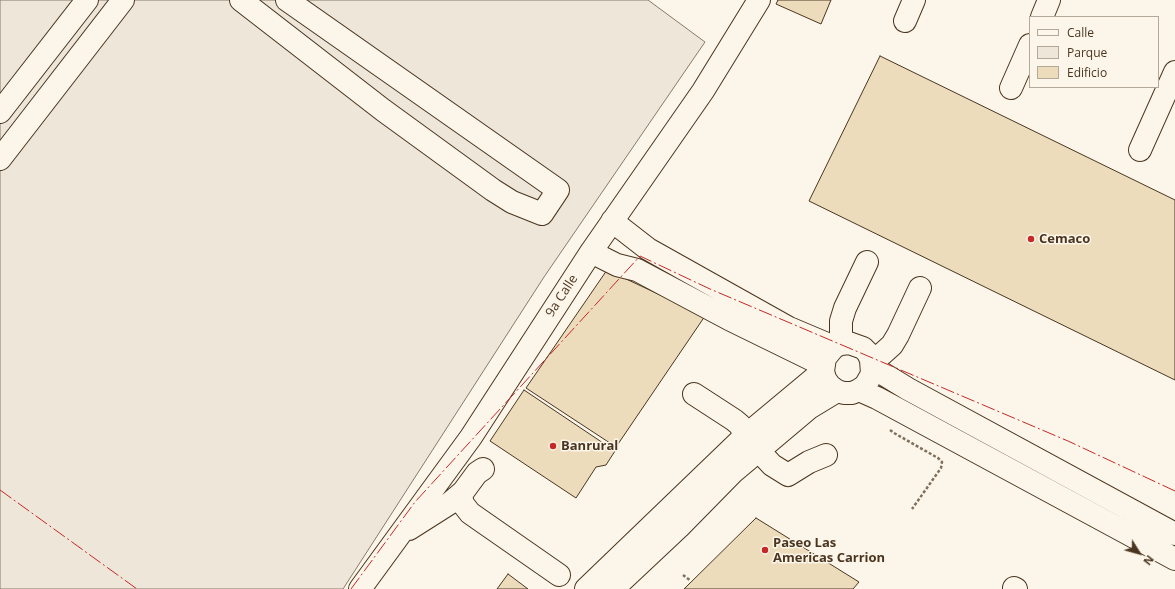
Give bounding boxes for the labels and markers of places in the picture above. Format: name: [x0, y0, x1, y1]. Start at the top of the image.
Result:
place label: Cemaco: [1039, 231, 1090, 247]
marker: Cemaco: [1026, 234, 1036, 244]
place label: Banrural: [561, 438, 618, 454]
marker: Banrural: [548, 441, 558, 451]
place label: Paseo Las Americas Carrion: [773, 535, 885, 566]
marker: Paseo Las Americas Carrion: [760, 545, 770, 555]

